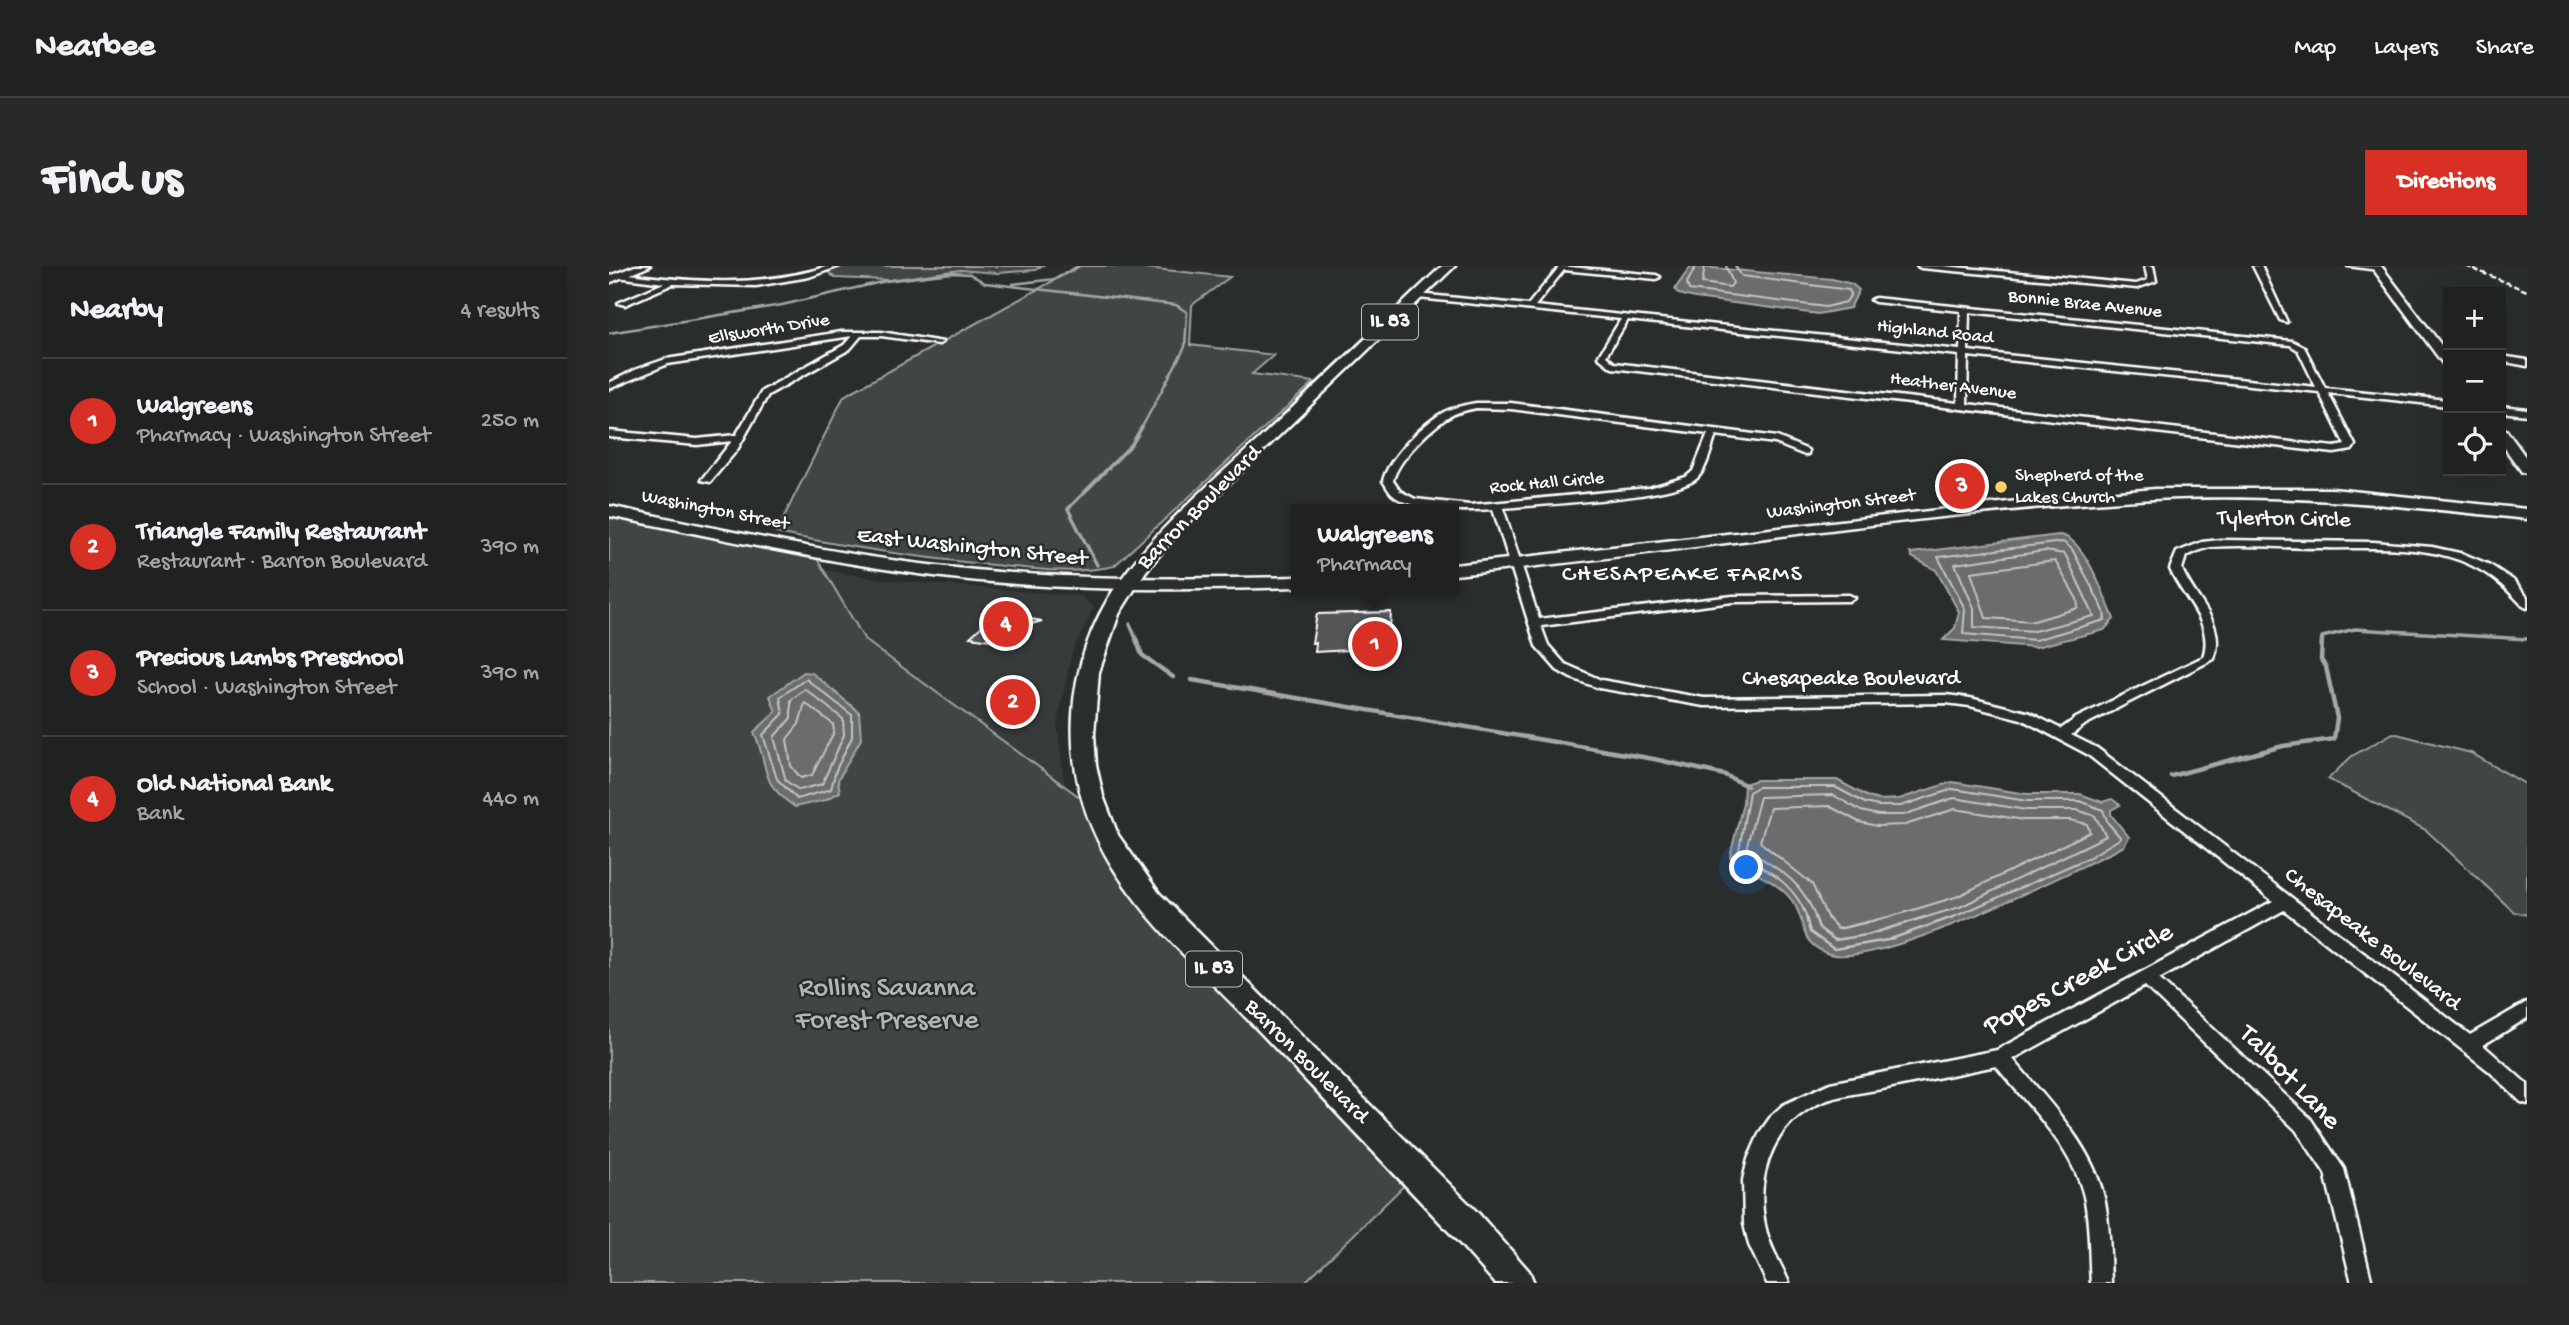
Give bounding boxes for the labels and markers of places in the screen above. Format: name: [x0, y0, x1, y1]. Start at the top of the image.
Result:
pin: 3: [1939, 460, 1985, 512]
place label: Shepherd of the Lakes Church: [2015, 465, 2144, 510]
marker: Shepherd of the Lakes Church: [1993, 479, 2009, 495]
pin: 4: [983, 598, 1029, 650]
pin: 1: [1352, 618, 1398, 670]
pin: 2: [990, 676, 1036, 728]

